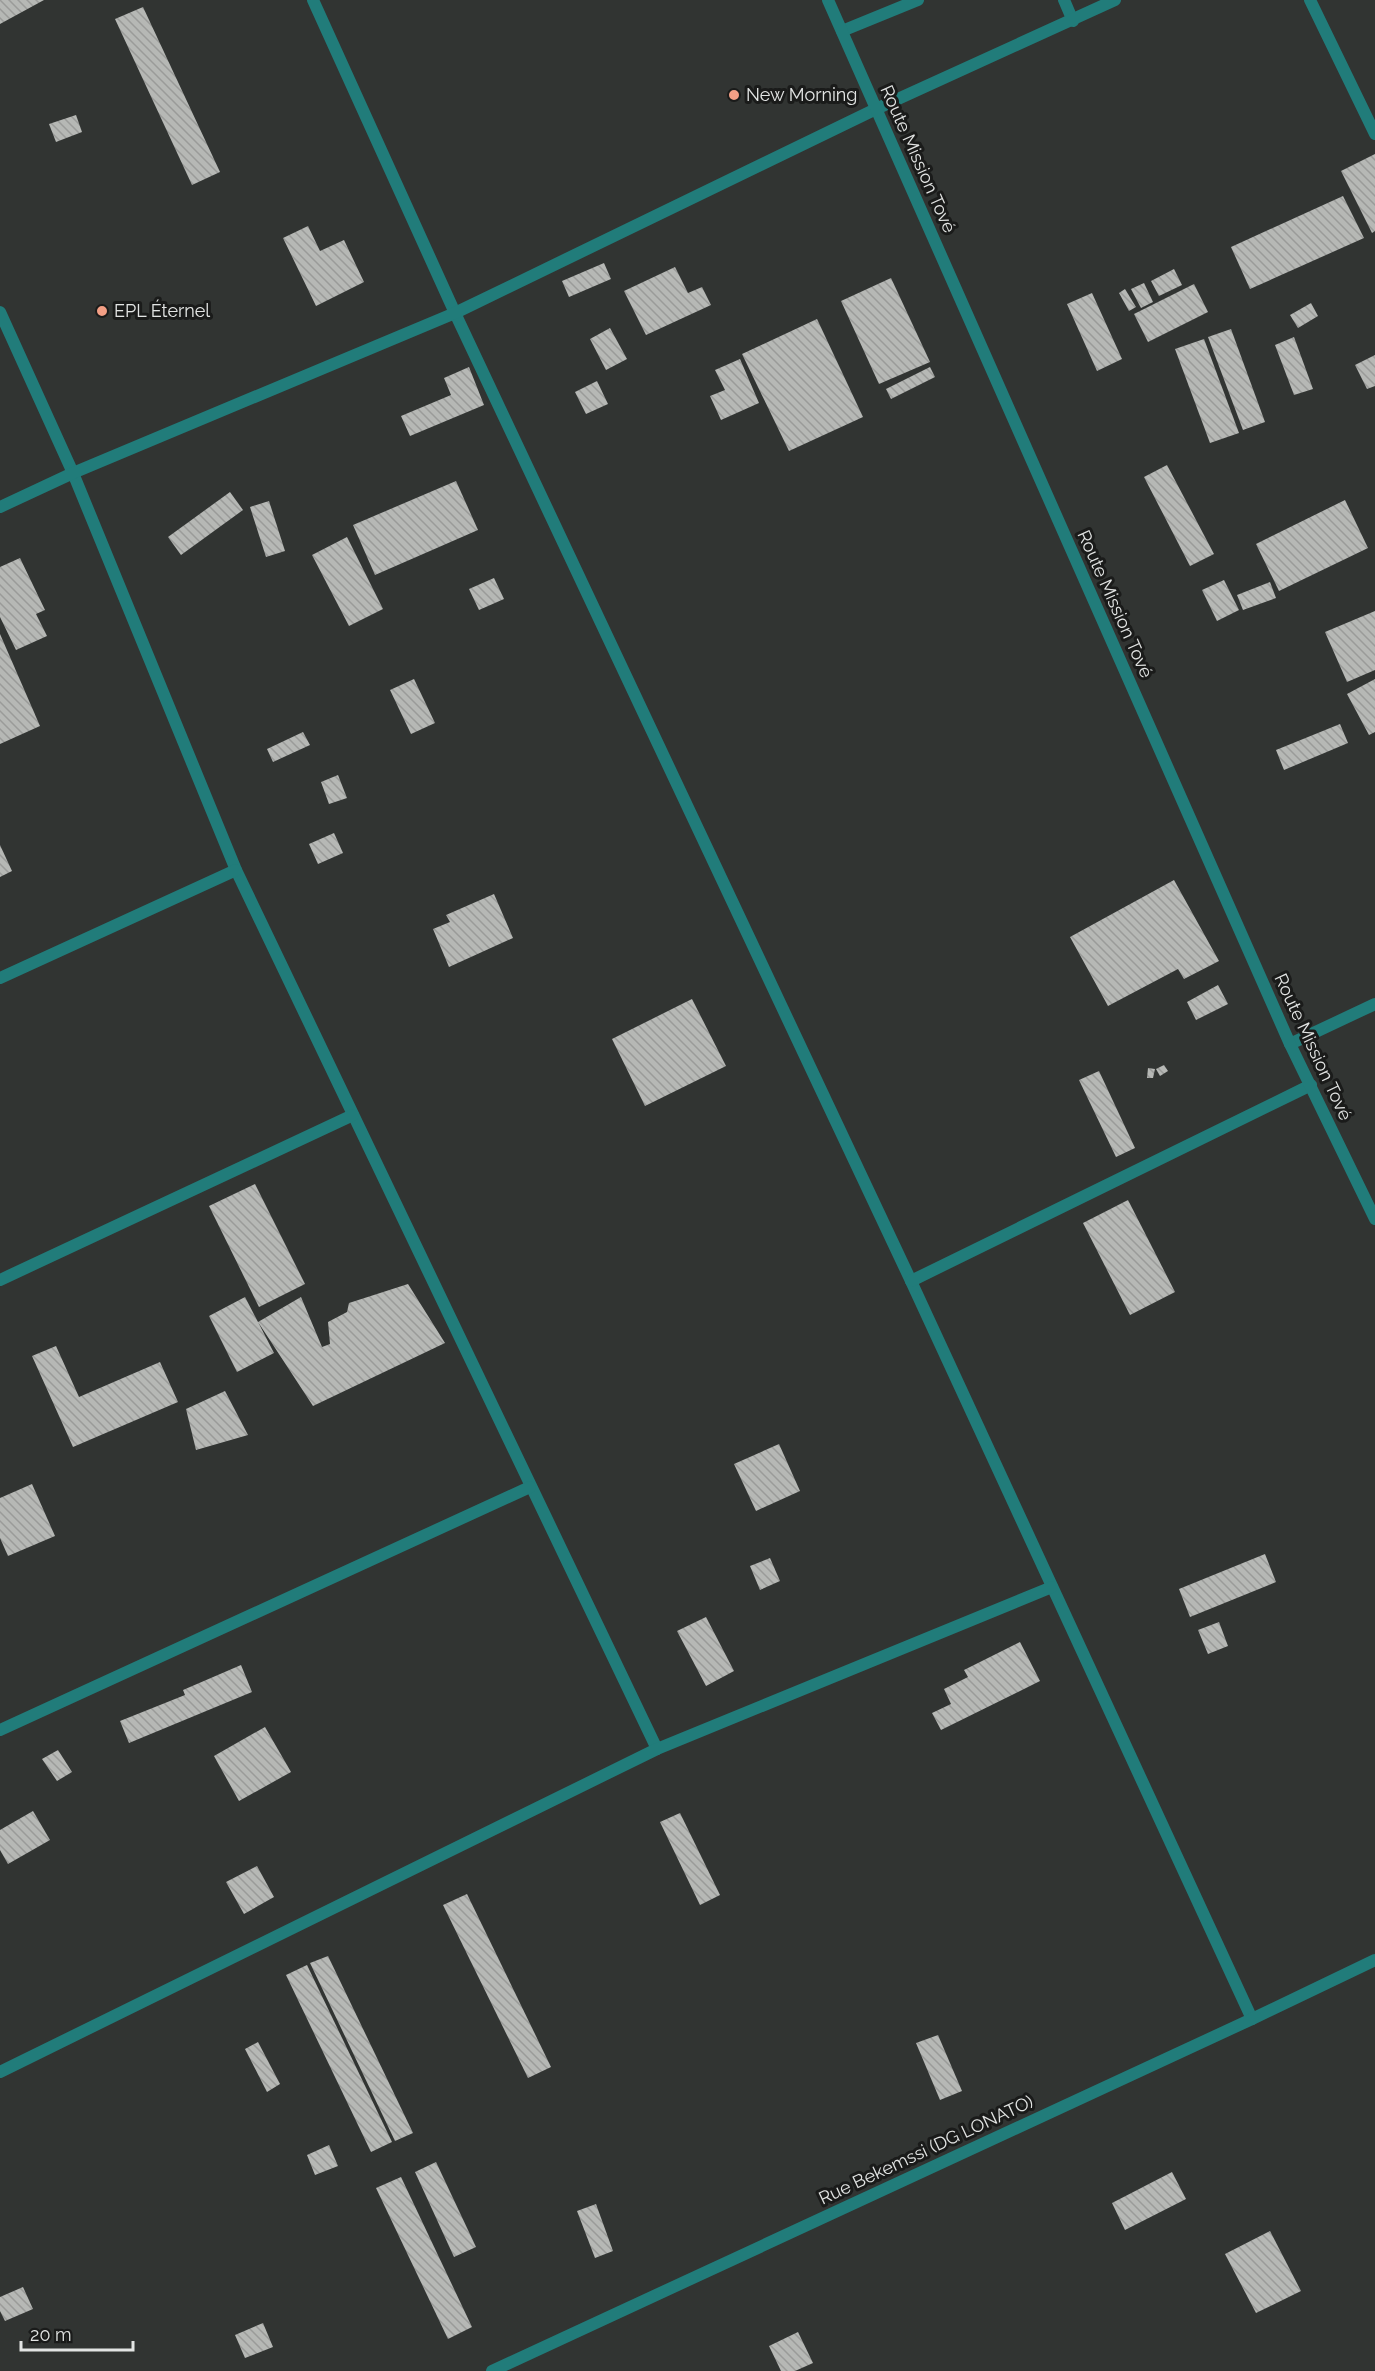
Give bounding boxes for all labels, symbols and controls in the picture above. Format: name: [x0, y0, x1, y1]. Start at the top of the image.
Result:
street label: Route Mission Tové: [876, 82, 961, 236]
place label: New Morning: [746, 84, 857, 105]
marker: New Morning: [727, 88, 741, 102]
place label: EPL Éternel: [114, 299, 210, 321]
marker: EPL Éternel: [95, 304, 109, 318]
street label: Route Mission Tové: [1073, 527, 1158, 681]
street label: Route Mission Tové: [1270, 970, 1357, 1124]
street label: Rue Bekemssi (DG LONATO): [815, 2090, 1036, 2209]
scale bar: [21, 2314, 134, 2352]
text: 20 m: [30, 2324, 72, 2345]

